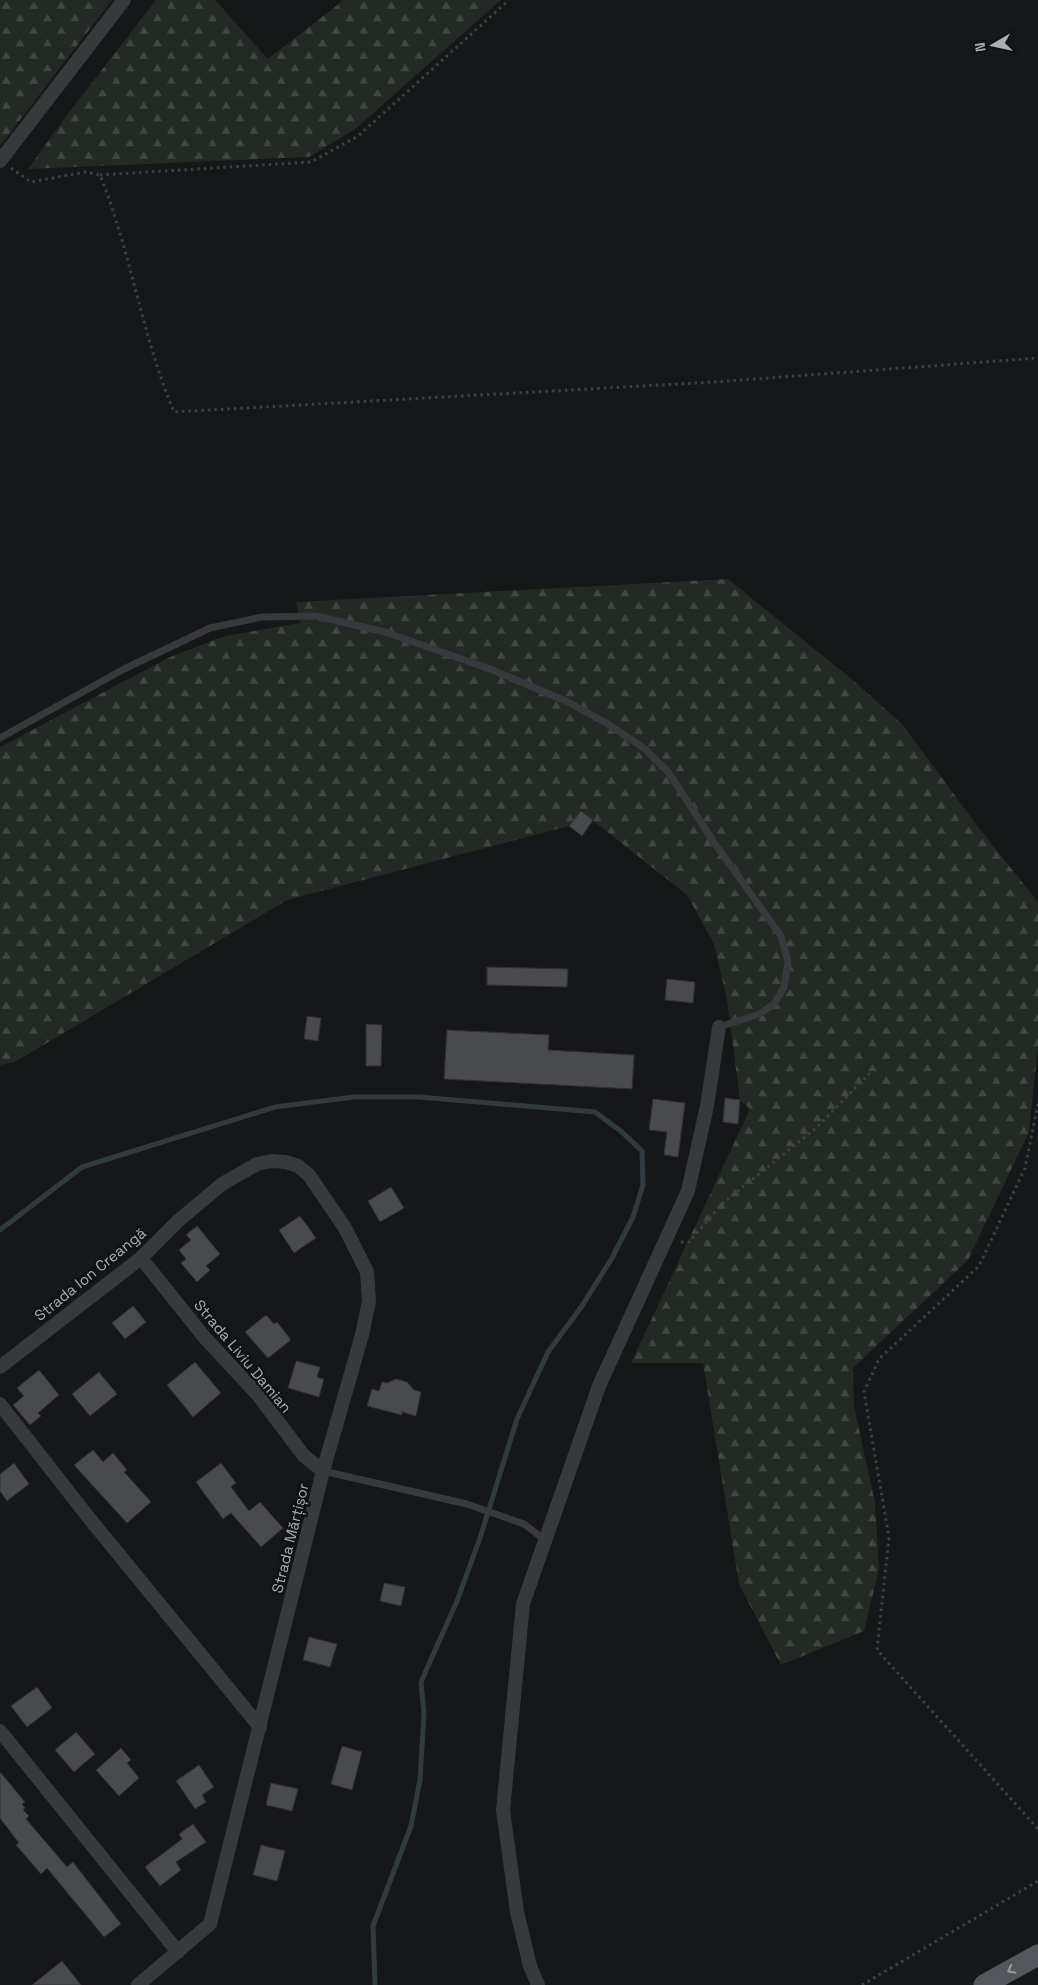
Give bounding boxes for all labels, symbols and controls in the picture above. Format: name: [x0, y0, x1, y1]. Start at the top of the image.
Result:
north arrow: [968, 20, 1018, 70]
text: N: [971, 41, 990, 53]
street label: Strada Ion Creangă: [30, 1223, 150, 1325]
street label: Strada Liviu Damian: [190, 1296, 296, 1416]
street label: Strada Mărțișor: [267, 1481, 313, 1595]
one-way arrow: [1007, 1963, 1016, 1973]

